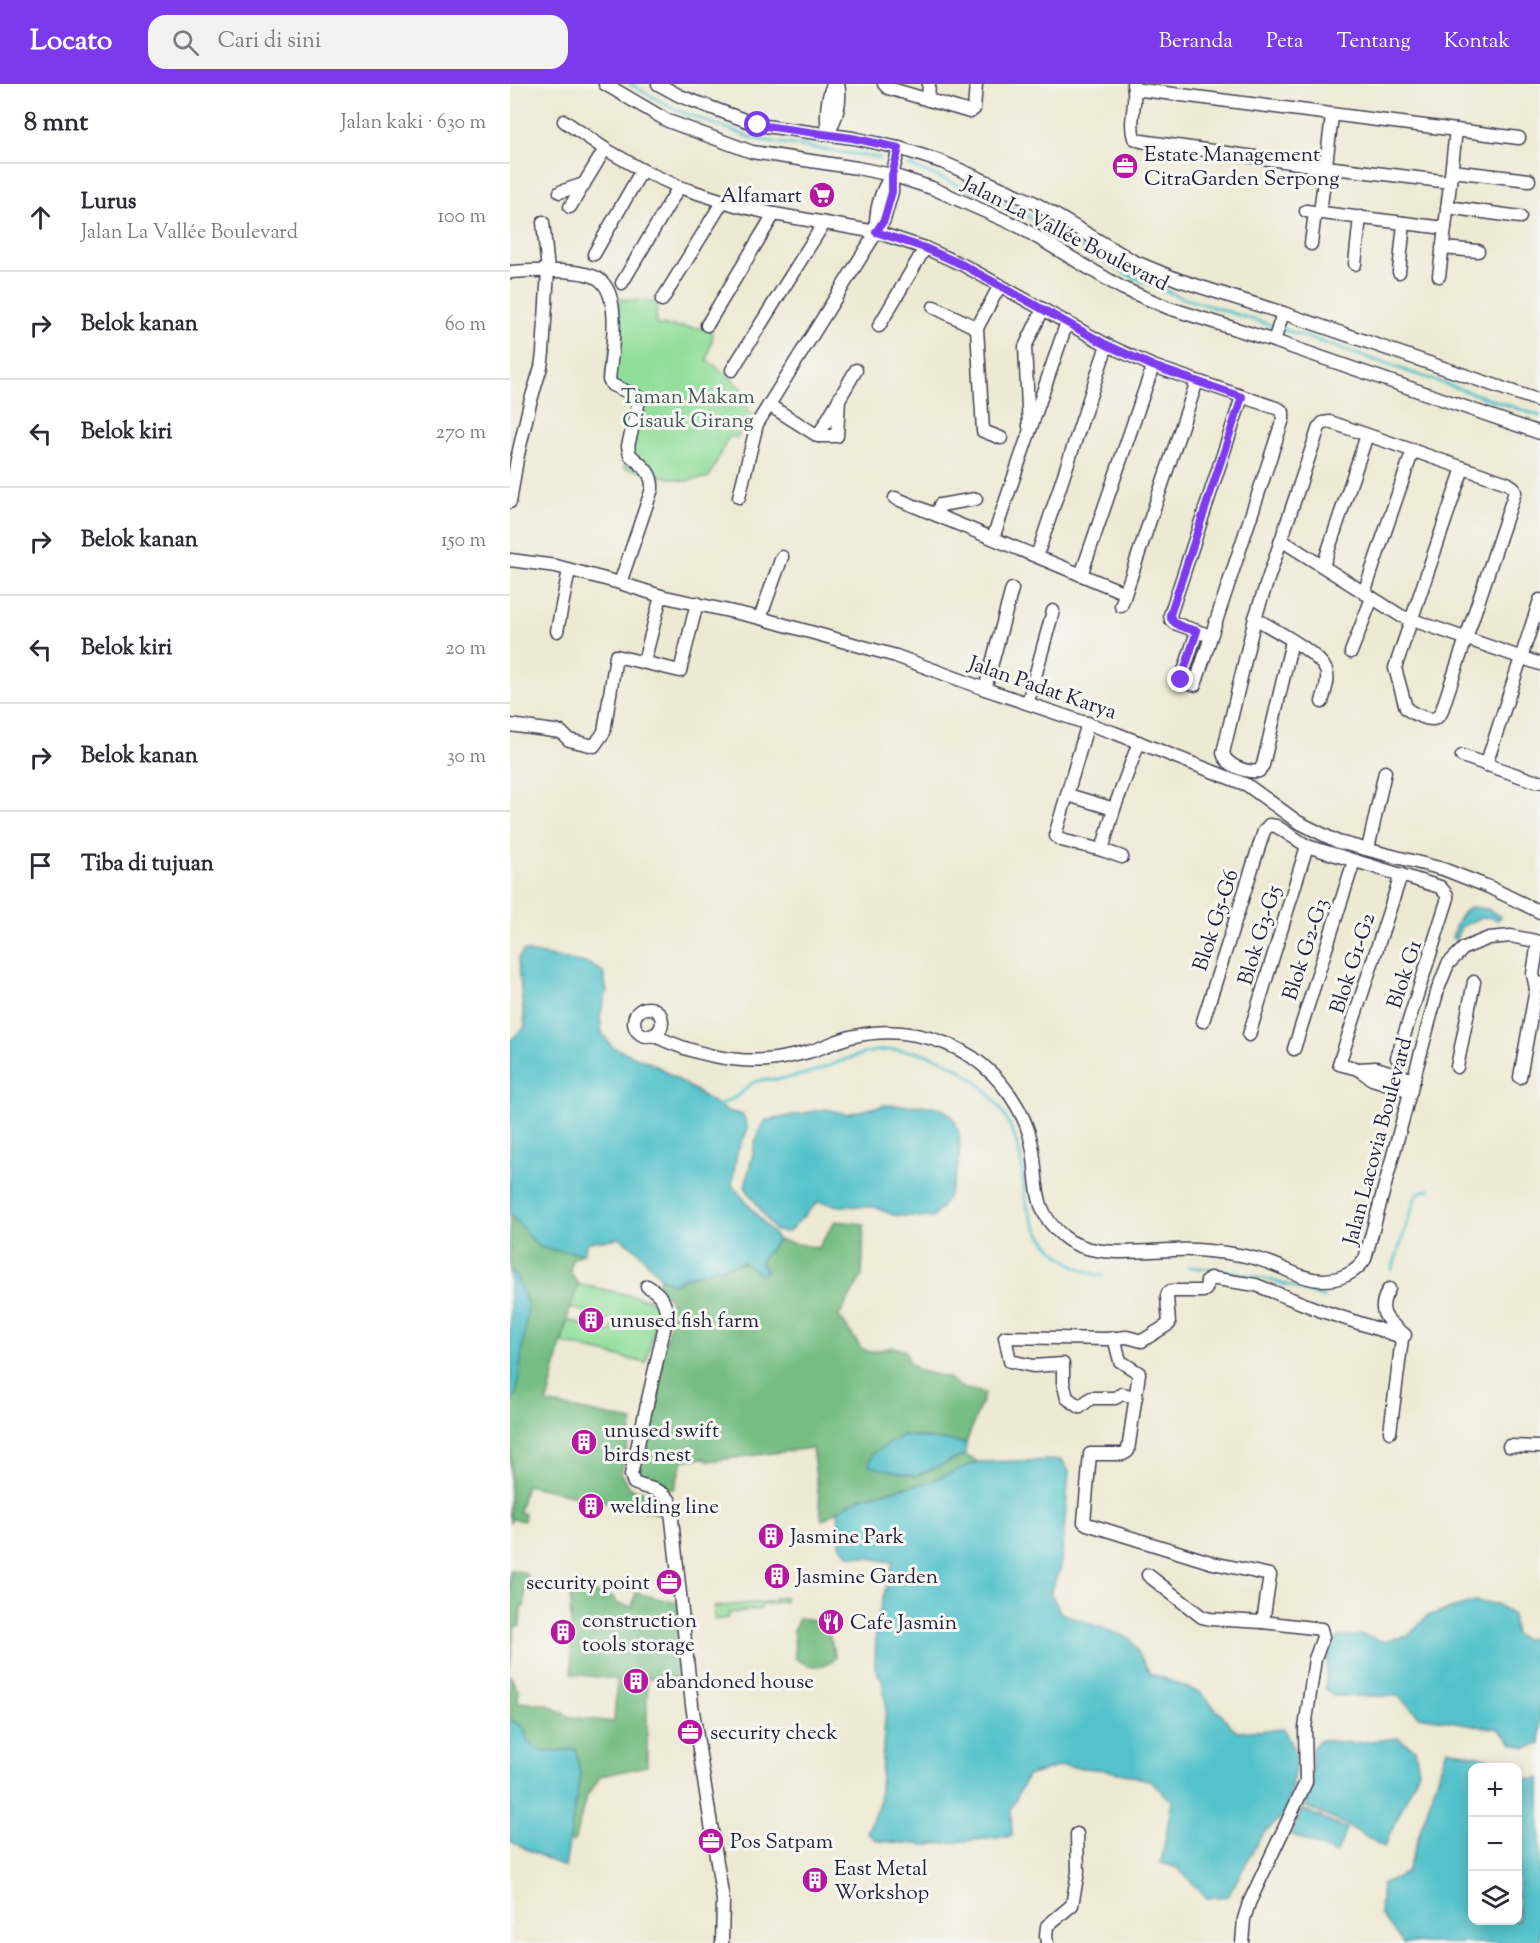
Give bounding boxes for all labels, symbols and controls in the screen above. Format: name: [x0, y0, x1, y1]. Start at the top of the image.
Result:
search box: [148, 15, 568, 69]
text: Locato: [30, 22, 112, 62]
icon: search: [169, 26, 202, 59]
text: Cari di sini: [217, 26, 321, 58]
text: Beranda: [1159, 27, 1233, 57]
text: Peta: [1266, 27, 1304, 57]
text: Tentang: [1337, 27, 1411, 57]
text: Kontak: [1444, 27, 1510, 57]
text: 8 mnt: [24, 105, 88, 142]
text: Jalan kaki · 630 m: [341, 109, 486, 138]
route start: [744, 111, 770, 137]
place label: Estate Management CitraGarden Serpong: [1144, 141, 1339, 195]
office icon: Estate Management CitraGarden Serpong: [1110, 151, 1140, 181]
street label: Jalan La Vallée Boulevard: [956, 169, 1174, 300]
supermarket icon: Alfamart: [807, 180, 837, 210]
place label: Alfamart: [720, 182, 802, 212]
text: Lurus: [81, 187, 137, 219]
icon: ahead: [24, 201, 57, 234]
text: 100 m: [437, 203, 486, 232]
text: Jalan La Vallée Boulevard: [81, 219, 298, 248]
icon: right: [24, 309, 57, 342]
text: Belok kanan: [81, 309, 198, 341]
text: 60 m: [445, 311, 486, 340]
park label: Taman Makam Cisauk Girang: [621, 383, 755, 437]
icon: left: [24, 417, 57, 450]
text: Belok kiri: [81, 417, 172, 449]
text: 270 m: [436, 419, 486, 448]
icon: right: [24, 525, 57, 558]
text: Belok kanan: [81, 525, 198, 557]
text: 150 m: [441, 527, 486, 556]
icon: left: [24, 633, 57, 666]
text: Belok kiri: [81, 633, 172, 665]
text: 20 m: [445, 635, 486, 664]
street label: Jalan Padat Karya: [963, 649, 1121, 728]
route end: [1167, 666, 1193, 692]
icon: right: [24, 741, 57, 774]
text: Belok kanan: [81, 741, 198, 773]
text: 30 m: [447, 743, 486, 772]
icon: arrive: [24, 849, 57, 882]
text: Tiba di tujuan: [81, 849, 214, 881]
street label: Blok G5-G6: [1186, 866, 1247, 975]
street label: Blok G3-G5: [1232, 882, 1290, 989]
street label: Blok G2-G3: [1276, 895, 1338, 1005]
street label: Blok G1-G2: [1324, 909, 1384, 1018]
street label: Blok G1: [1381, 937, 1431, 1013]
street label: Jalan Lacovia Boulevard: [1337, 1034, 1421, 1250]
building icon: unused fish farm: [576, 1305, 606, 1335]
place label: unused fish farm: [610, 1307, 759, 1337]
place label: unused swift birds nest: [604, 1417, 719, 1471]
building icon: unused swift birds nest: [569, 1427, 599, 1457]
building icon: welding line: [576, 1491, 606, 1521]
place label: welding line: [610, 1493, 719, 1523]
building icon: Jasmine Park: [756, 1521, 786, 1551]
place label: Jasmine Park: [789, 1523, 905, 1553]
building icon: Jasmine Garden: [762, 1561, 792, 1591]
place label: Jasmine Garden: [795, 1563, 938, 1593]
office icon: security point: [654, 1567, 684, 1597]
place label: security point: [526, 1569, 650, 1599]
place label: construction tools storage: [582, 1607, 697, 1661]
restaurant icon: Cafe Jasmin: [816, 1607, 846, 1637]
place label: Cafe Jasmin: [850, 1609, 957, 1639]
building icon: construction tools storage: [548, 1617, 578, 1647]
building icon: abandoned house: [621, 1666, 651, 1696]
place label: abandoned house: [656, 1668, 814, 1698]
office icon: security check: [675, 1717, 705, 1747]
place label: security check: [710, 1719, 838, 1749]
map controls: [1468, 1763, 1522, 1925]
button: +: [1468, 1763, 1522, 1817]
button: −: [1468, 1817, 1522, 1871]
office icon: Pos Satpam: [696, 1826, 726, 1856]
place label: Pos Satpam: [730, 1828, 833, 1858]
place label: East Metal Workshop: [834, 1855, 929, 1909]
building icon: East Metal Workshop: [800, 1865, 830, 1895]
button: layers: [1468, 1871, 1522, 1925]

